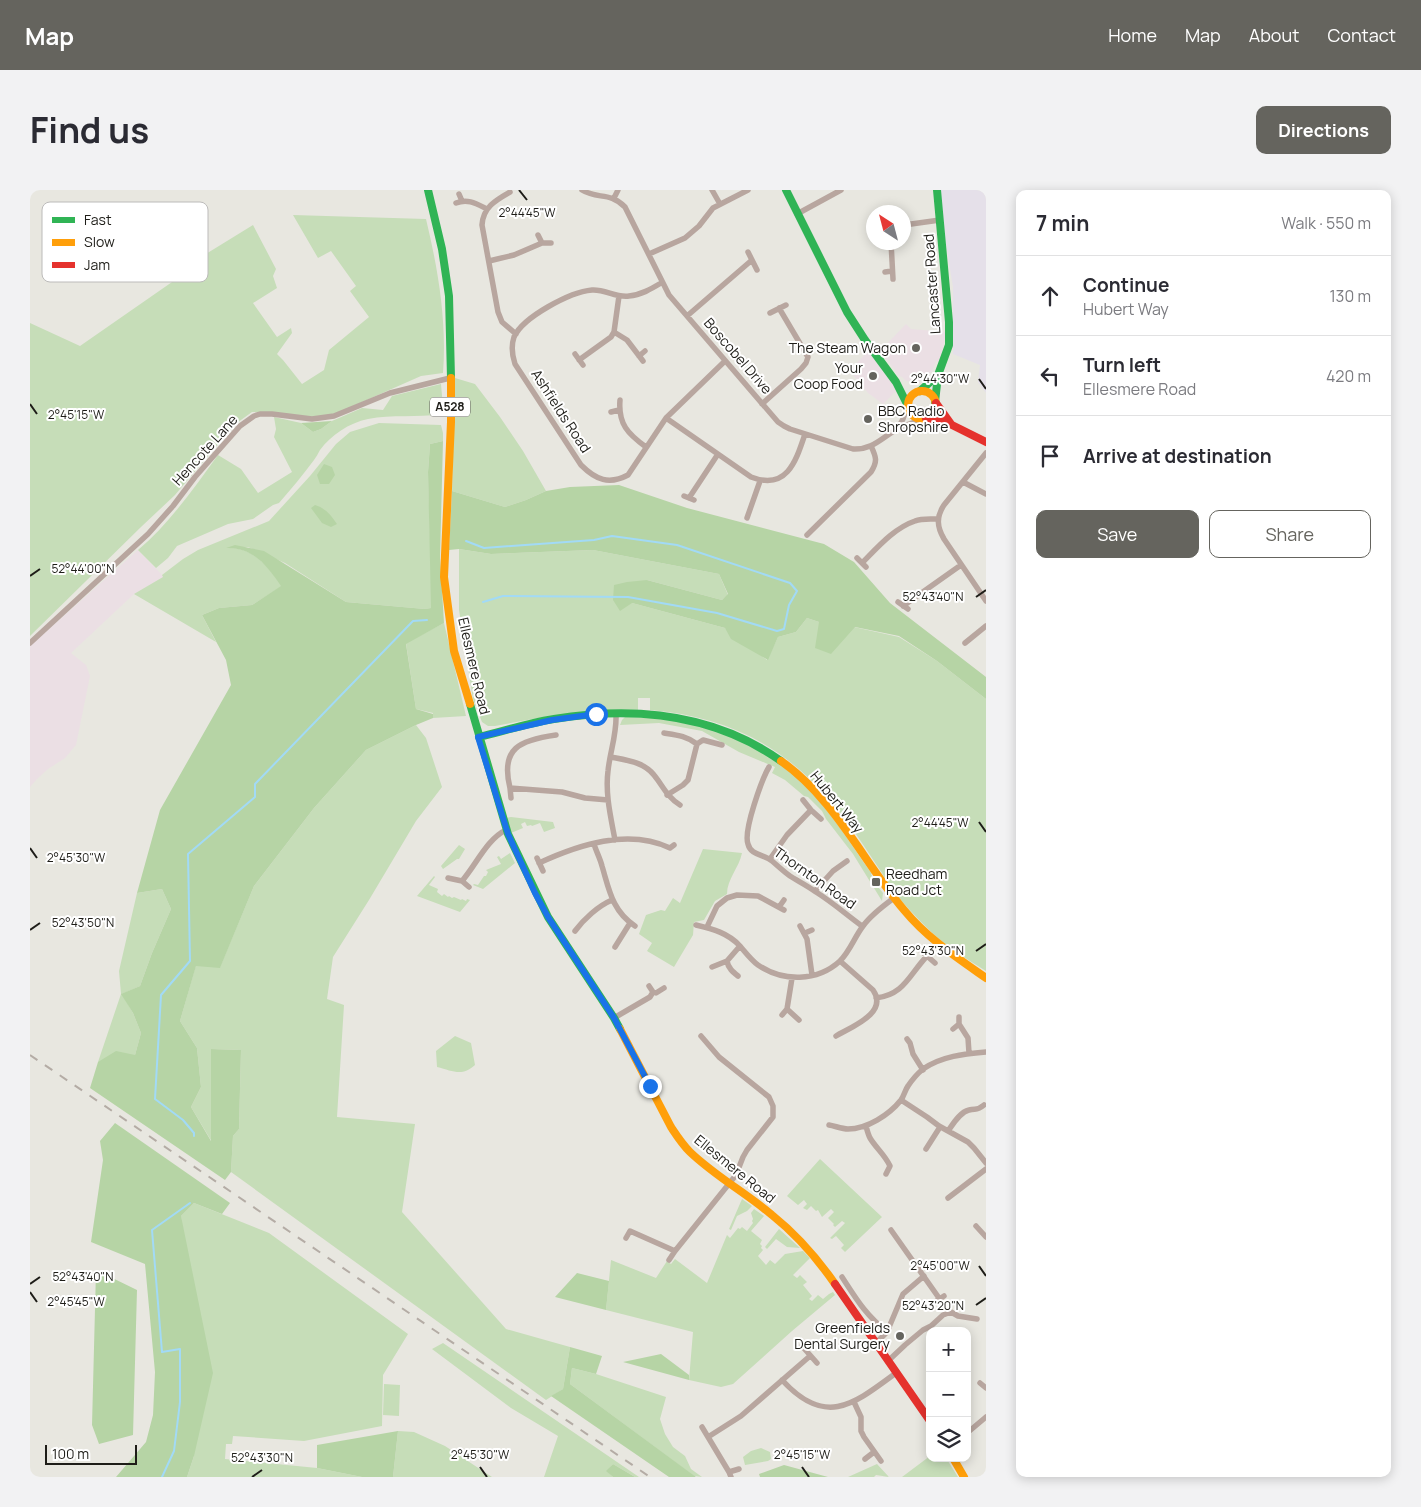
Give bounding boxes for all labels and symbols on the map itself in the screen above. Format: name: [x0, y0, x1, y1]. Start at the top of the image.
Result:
legend: [42, 202, 208, 282]
text: 2°44'45"W: [498, 204, 556, 221]
north arrow: [866, 205, 911, 250]
text: Fast: [84, 210, 112, 229]
text: Slow: [84, 232, 115, 251]
street label: Lancaster Road: [919, 233, 944, 335]
text: Jam: [84, 255, 110, 274]
street label: Boscobel Drive: [700, 313, 777, 398]
place label: The Steam Wagon: [789, 338, 906, 357]
marker: The Steam Wagon: [910, 342, 922, 354]
place label: Your Coop Food: [794, 358, 863, 393]
street label: Ashfields Road: [527, 365, 596, 456]
marker: Your Coop Food: [867, 370, 879, 382]
text: 2°44'30"W: [911, 370, 970, 387]
road number: A528: [430, 398, 470, 416]
place label: BBC Radio Shropshire: [878, 401, 948, 436]
text: 2°45'15"W: [48, 406, 105, 423]
street label: Hencote Lane: [168, 410, 242, 489]
marker: BBC Radio Shropshire: [862, 413, 874, 425]
text: 52°44'00"N: [52, 560, 114, 577]
text: 52°43'40"N: [903, 588, 963, 605]
street label: Ellesmere Road: [454, 615, 495, 716]
route start: [585, 703, 608, 726]
street label: Hubert Way: [806, 767, 869, 837]
text: 2°44'45"W: [911, 814, 969, 831]
street label: Thornton Road: [770, 842, 860, 913]
text: 2°45'30"W: [47, 849, 106, 866]
place label: Reedham Road Jct: [886, 864, 948, 899]
marker: Reedham Road Jct: [870, 876, 882, 888]
text: 52°43'50"N: [52, 914, 114, 931]
text: 52°43'30"N: [902, 942, 964, 959]
route end: [639, 1075, 662, 1098]
street label: Ellesmere Road: [691, 1130, 780, 1207]
text: 2°45'00"W: [910, 1257, 970, 1274]
text: 52°43'40"N: [53, 1268, 113, 1285]
text: 2°45'45"W: [47, 1293, 105, 1310]
text: 52°43'20"N: [902, 1297, 964, 1314]
place label: Greenfields Dental Surgery: [794, 1318, 891, 1353]
marker: Greenfields Dental Surgery: [894, 1330, 906, 1342]
scale bar: [45, 1442, 138, 1465]
text: 2°45'30"W: [451, 1446, 510, 1463]
text: 2°45'15"W: [774, 1446, 831, 1463]
text: 52°43'30"N: [231, 1449, 293, 1466]

